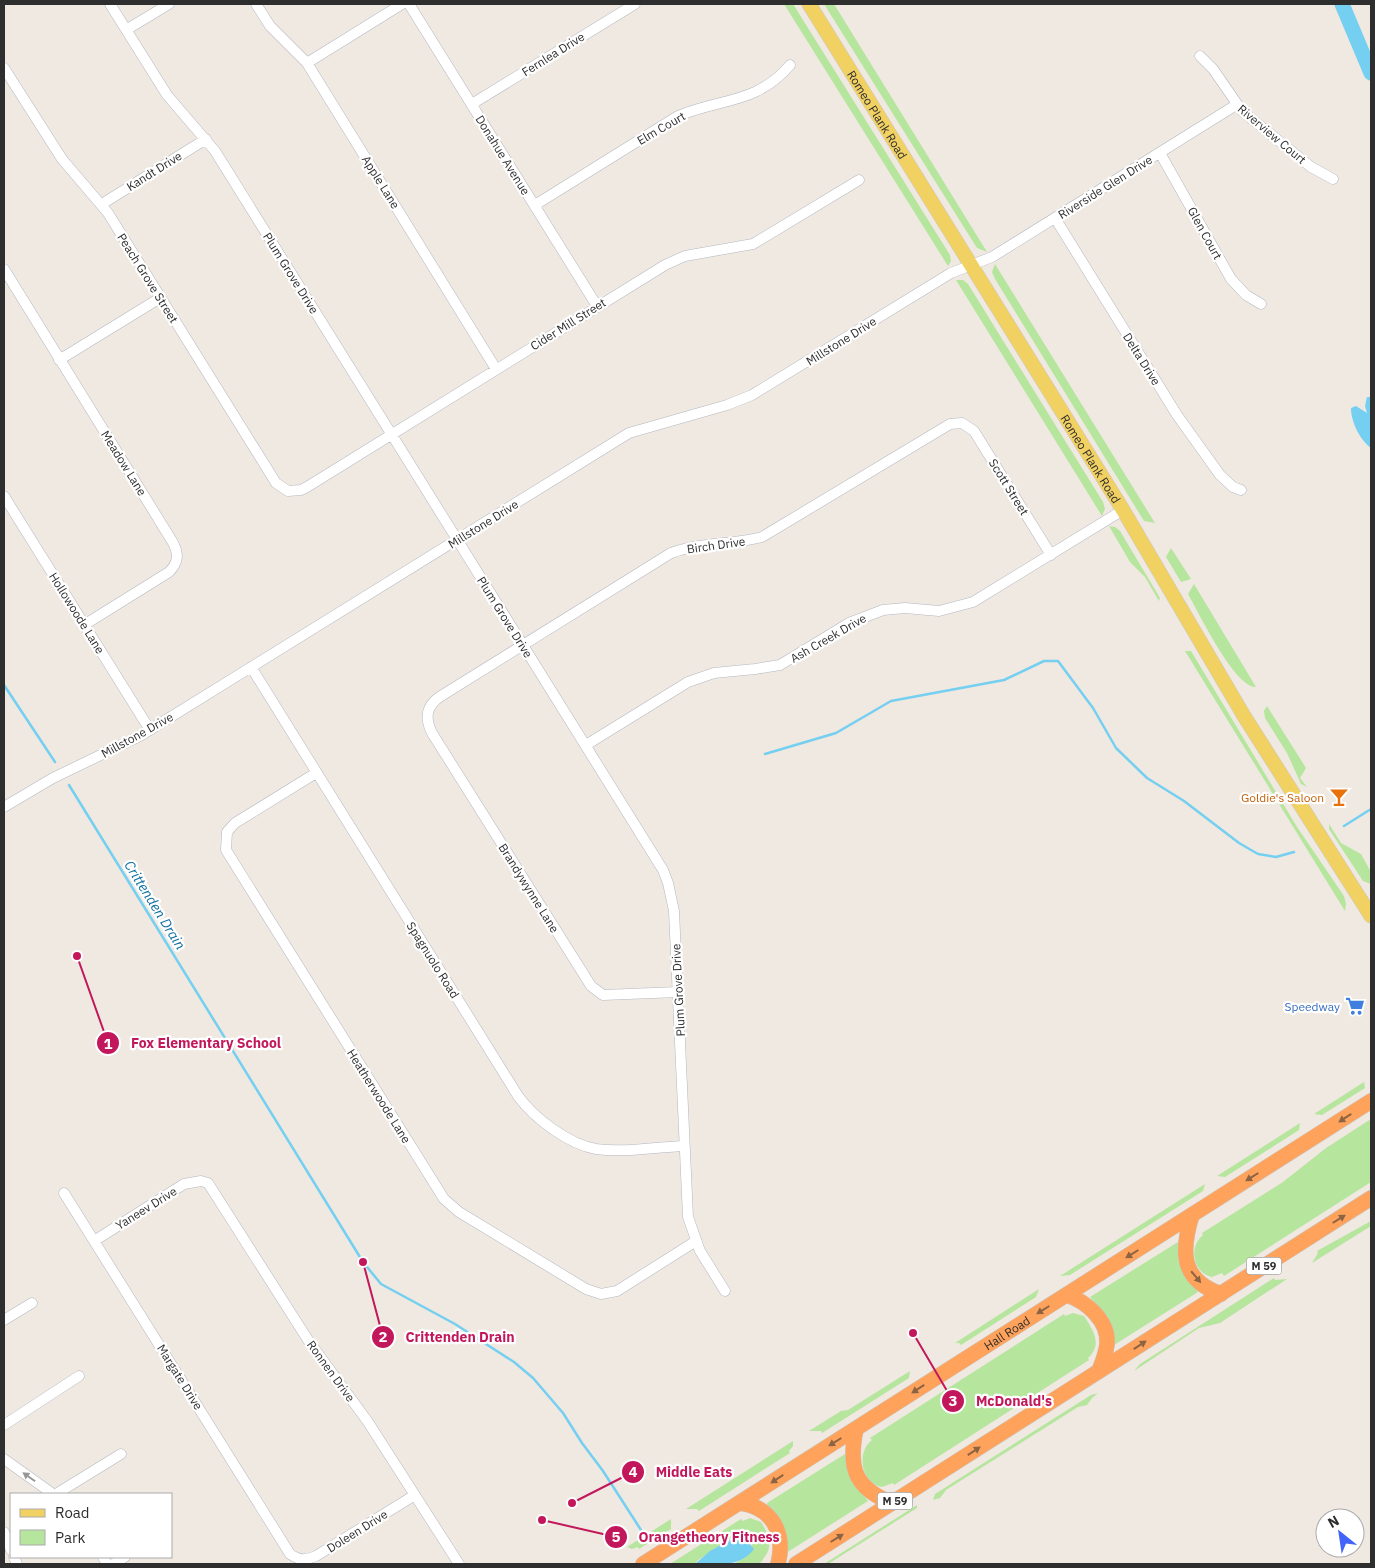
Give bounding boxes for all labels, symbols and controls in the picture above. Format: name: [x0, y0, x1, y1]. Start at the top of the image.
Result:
street label: Fernlea Drive: [519, 29, 587, 79]
street label: Romeo Plank Road: [844, 67, 911, 162]
street label: Riverview Court: [1235, 101, 1309, 167]
street label: Elm Court: [634, 108, 688, 148]
street label: Donahue Avenue: [472, 112, 534, 198]
street label: Kandt Drive: [124, 148, 185, 194]
street label: Riverside Glen Drive: [1055, 152, 1155, 222]
street label: Apple Lane: [359, 153, 404, 212]
street label: Glen Court: [1185, 204, 1225, 262]
street label: Peach Grove Street: [114, 230, 182, 326]
street label: Plum Grove Drive: [260, 230, 322, 317]
street label: Cider Mill Street: [527, 295, 609, 353]
street label: Millstone Drive: [803, 313, 879, 369]
street label: Delta Drive: [1120, 330, 1164, 388]
street label: Romeo Plank Road: [1058, 412, 1124, 506]
street label: Meadow Lane: [98, 428, 150, 499]
street label: Scott Street: [986, 456, 1032, 518]
street label: Millstone Drive: [445, 496, 521, 552]
street label: Birch Drive: [686, 533, 747, 557]
street label: Hollowoode Lane: [46, 570, 108, 657]
street label: Plum Grove Drive: [474, 574, 536, 661]
street label: Ash Creek Drive: [787, 610, 869, 666]
street label: Millstone Drive: [98, 709, 176, 761]
bar icon: Goldie's Saloon: [1328, 786, 1350, 808]
place label: Goldie's Saloon: [1241, 790, 1324, 805]
street label: Brandywynne Lane: [495, 841, 563, 936]
water label: Crittenden Drain: [120, 857, 190, 953]
street label: Spagnuolo Road: [403, 919, 463, 1001]
street label: Plum Grove Drive: [668, 943, 688, 1037]
supermarket icon: Speedway: [1344, 995, 1366, 1017]
place label: Speedway: [1284, 999, 1340, 1014]
callout: Fox Elementary School: [96, 1029, 291, 1058]
text: 1: [103, 1034, 113, 1053]
text: Fox Elementary School: [131, 1034, 281, 1052]
street label: Heatherwoode Lane: [344, 1046, 414, 1146]
one-way arrow: [1338, 1114, 1351, 1123]
one-way arrow: [1246, 1172, 1259, 1182]
street label: Yaneev Drive: [113, 1183, 180, 1233]
one-way arrow: [1332, 1214, 1346, 1223]
one-way arrow: [1125, 1249, 1138, 1259]
road number: M 59: [1246, 1258, 1282, 1274]
one-way arrow: [1190, 1271, 1201, 1284]
one-way arrow: [1036, 1306, 1049, 1315]
street label: Hall Road: [981, 1312, 1033, 1353]
callout: Crittenden Drain: [371, 1323, 525, 1352]
text: 2: [378, 1327, 388, 1346]
text: Crittenden Drain: [405, 1328, 515, 1346]
street label: Ronnen Drive: [304, 1337, 358, 1405]
one-way arrow: [1134, 1340, 1147, 1350]
street label: Margate Drive: [154, 1341, 206, 1413]
one-way arrow: [912, 1384, 925, 1394]
callout: McDonald's: [941, 1387, 1062, 1416]
text: 3: [948, 1391, 958, 1410]
text: McDonald's: [976, 1392, 1052, 1410]
one-way arrow: [829, 1437, 842, 1447]
one-way arrow: [967, 1446, 980, 1455]
callout: Middle Eats: [620, 1458, 742, 1487]
text: 4: [628, 1462, 638, 1481]
text: Middle Eats: [656, 1463, 732, 1481]
one-way arrow: [22, 1472, 35, 1482]
one-way arrow: [770, 1474, 784, 1484]
road number: M 59: [878, 1492, 912, 1510]
legend: [10, 1493, 172, 1558]
text: Road: [55, 1503, 90, 1522]
street label: Doleen Drive: [324, 1506, 390, 1556]
north arrow: [1315, 1508, 1365, 1558]
text: N: [1325, 1511, 1342, 1532]
callout: Orangetheory Fitness: [603, 1522, 789, 1551]
text: 5: [611, 1527, 621, 1546]
text: Park: [55, 1528, 85, 1547]
text: Orangetheory Fitness: [638, 1528, 780, 1546]
one-way arrow: [830, 1533, 843, 1543]

